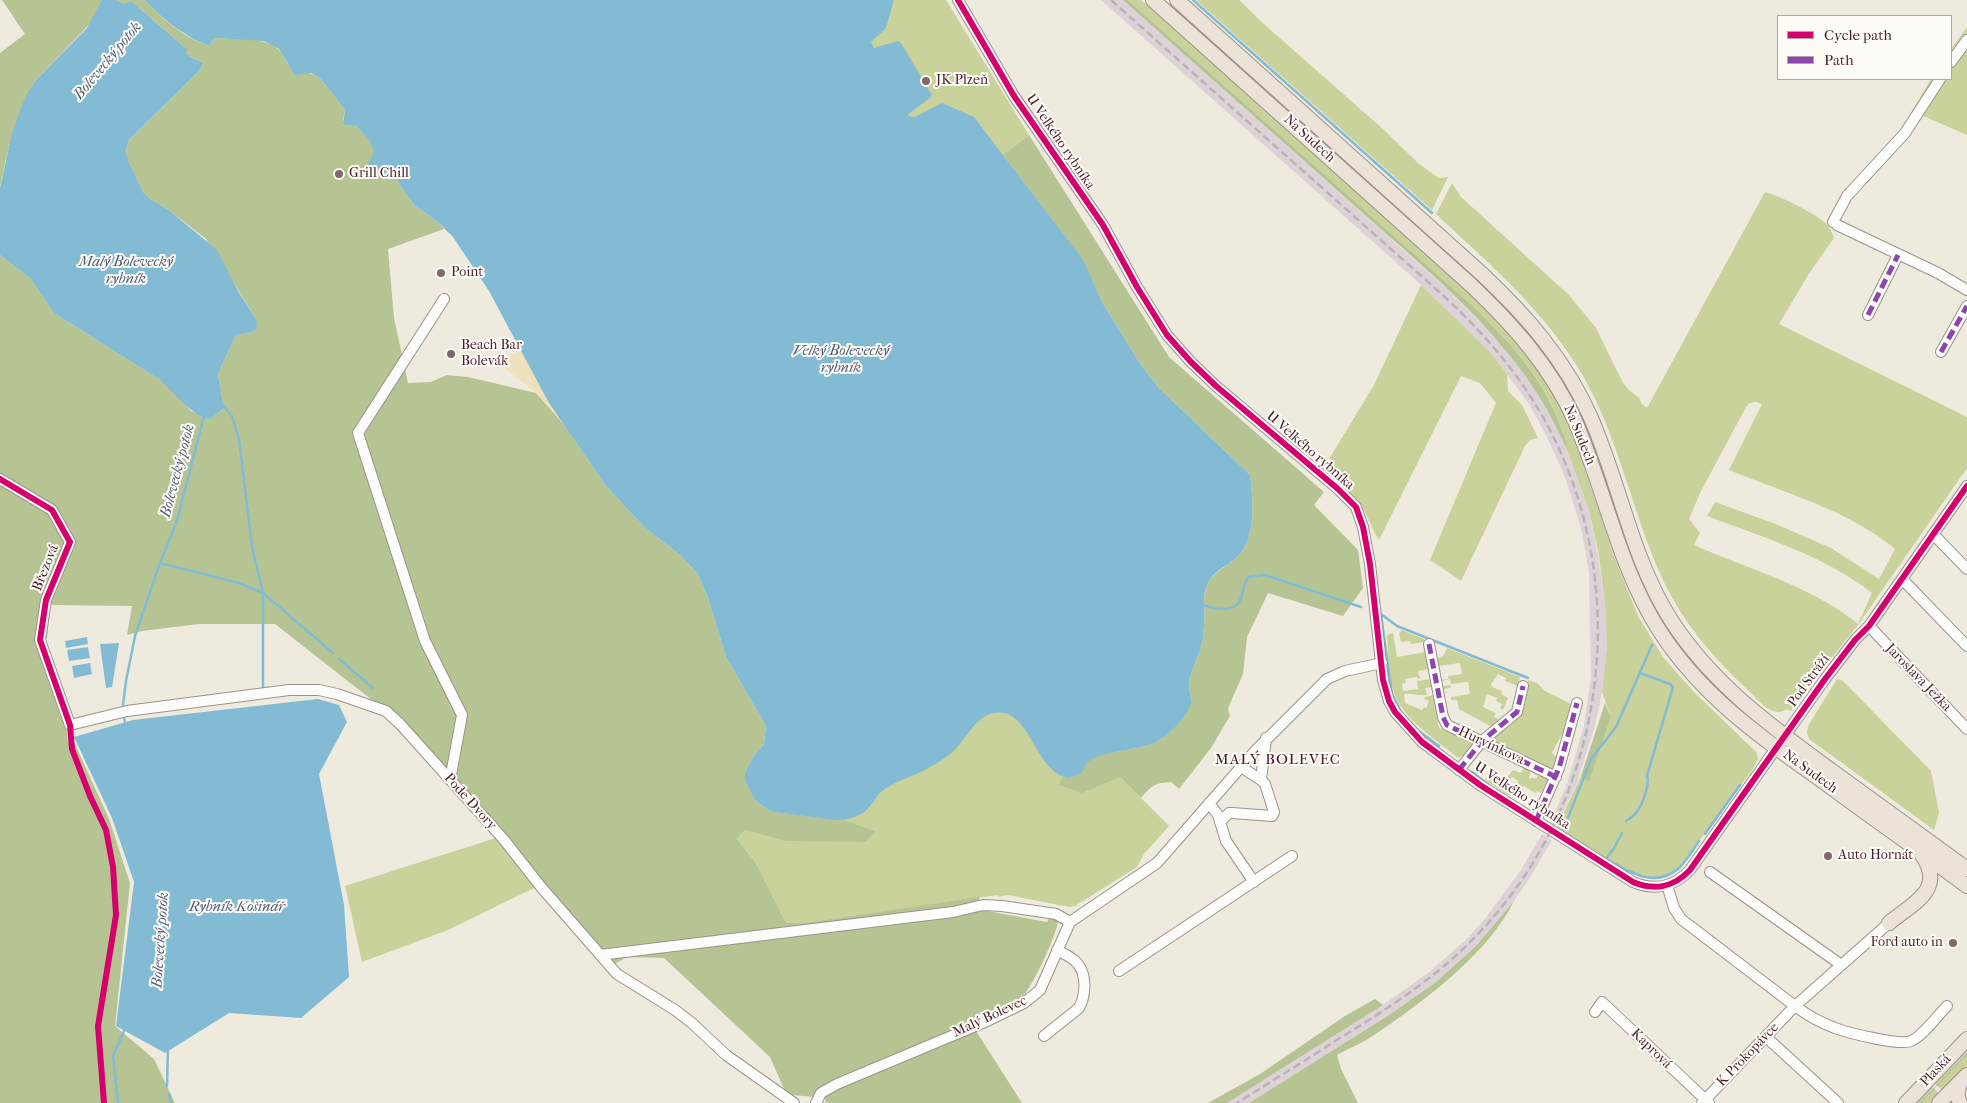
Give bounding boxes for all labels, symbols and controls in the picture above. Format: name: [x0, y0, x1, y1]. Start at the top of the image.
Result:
legend: [1777, 15, 1952, 80]
water label: Bolevecký potok: [70, 18, 146, 104]
text: Cycle path: [1824, 26, 1892, 44]
text: Path: [1824, 51, 1854, 69]
place label: JK Plzeň: [936, 73, 988, 89]
marker: JK Plzeň: [920, 75, 932, 87]
street label: U Velkého rybníka: [1022, 91, 1098, 193]
street label: Na Sudech: [1280, 112, 1338, 166]
place label: Grill Chill: [349, 166, 409, 182]
marker: Grill Chill: [333, 168, 345, 180]
water label: Malý Bolevecký rybník: [79, 253, 173, 288]
place label: Point: [451, 265, 483, 281]
marker: Point: [435, 267, 447, 279]
place label: Beach Bar Bolevák: [461, 338, 522, 371]
water label: Velký Bolevecký rybník: [793, 342, 889, 377]
marker: Beach Bar Bolevák: [445, 348, 457, 360]
street label: Na Sudech: [1559, 402, 1599, 468]
street label: U Velkého rybníka: [1263, 408, 1357, 494]
water label: Bolevecký potok: [157, 422, 199, 520]
street label: Březová: [29, 542, 63, 594]
street label: Jaroslava Ježka: [1881, 641, 1955, 715]
street label: Pod Stráží: [1784, 651, 1834, 711]
street label: Hurvínkova: [1455, 723, 1527, 769]
street label: Na Sudech: [1779, 747, 1841, 797]
district label: MALÝ BOLEVEC: [1214, 751, 1342, 769]
street label: U Velkého rybníka: [1471, 759, 1573, 833]
street label: Pode Dvory: [440, 770, 500, 834]
place label: Auto Hornát: [1838, 848, 1913, 864]
marker: Auto Hornát: [1822, 850, 1834, 862]
water label: Bolevecký potok: [149, 891, 173, 989]
water label: Rybník Košinář: [189, 898, 285, 916]
place label: Ford auto in: [1870, 935, 1943, 951]
marker: Ford auto in: [1947, 937, 1959, 949]
street label: Malý Bolevec: [950, 993, 1030, 1041]
street label: K Prokopávce: [1713, 1020, 1783, 1090]
street label: Kaprová: [1627, 1025, 1675, 1073]
street label: Plaská: [1917, 1052, 1955, 1090]

